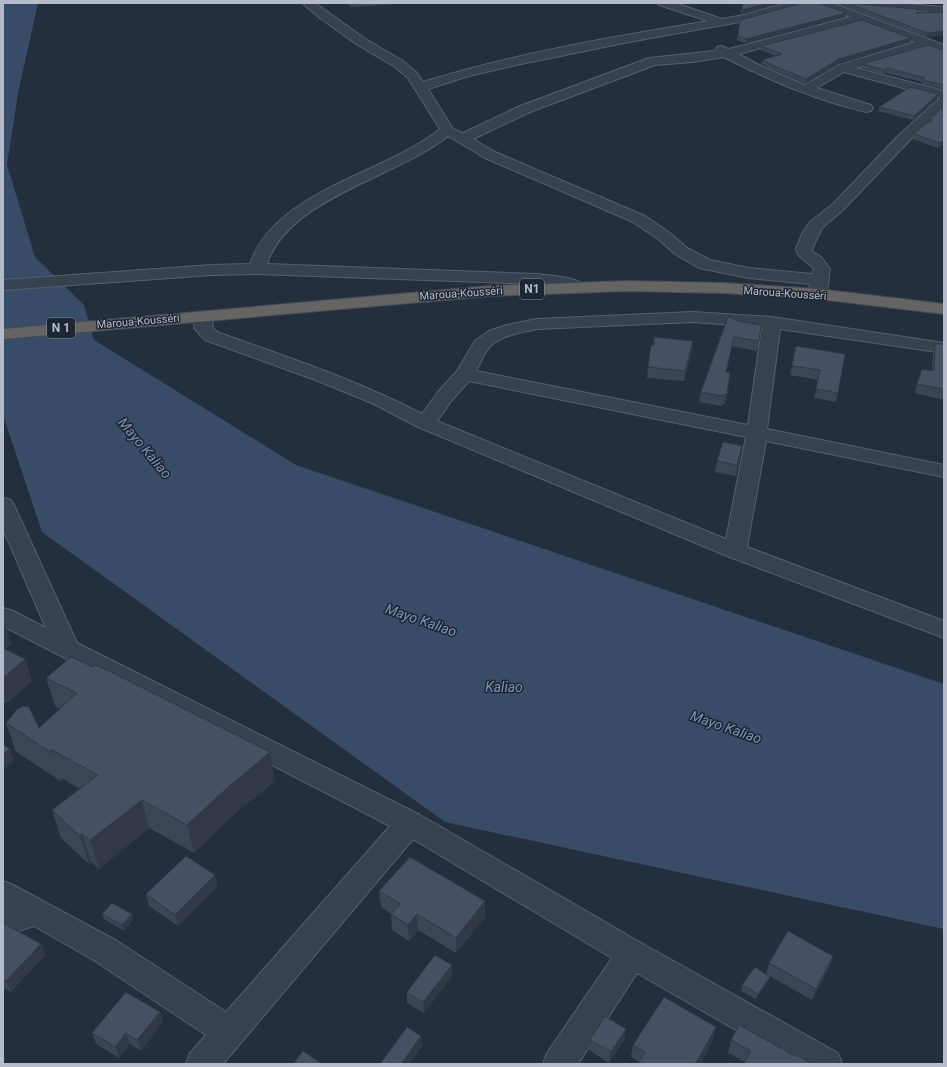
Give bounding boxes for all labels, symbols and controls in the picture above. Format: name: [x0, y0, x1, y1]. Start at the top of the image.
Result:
road number: N1: [520, 279, 544, 299]
street label: Maroua-Kousséri: [419, 284, 503, 303]
street label: Maroua-Kousséri: [743, 284, 827, 303]
street label: Maroua-Kousséri: [96, 311, 180, 332]
road number: N 1: [47, 318, 75, 338]
water label: Mayo Kaliao: [115, 414, 175, 482]
water label: Mayo Kaliao: [383, 600, 459, 640]
water label: Kaliao: [485, 679, 523, 695]
water label: Mayo Kaliao: [688, 707, 764, 747]

